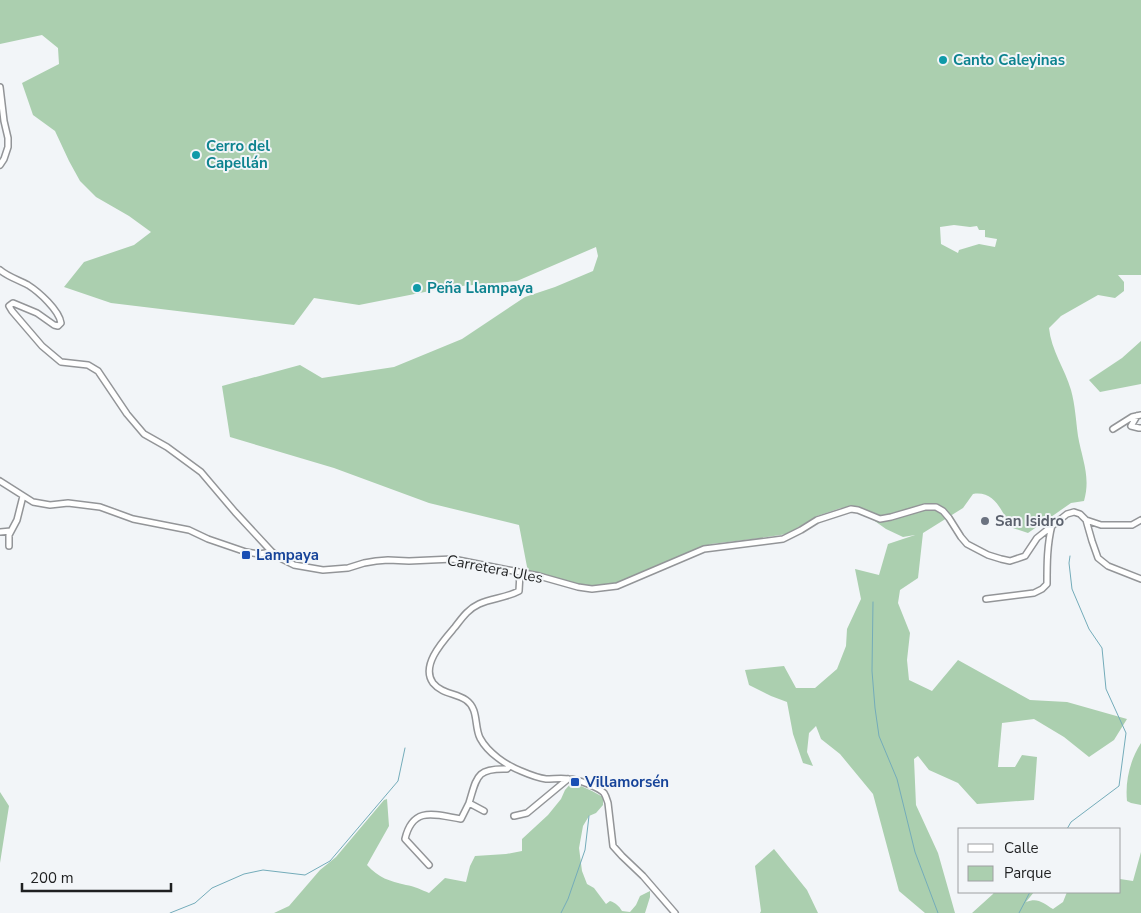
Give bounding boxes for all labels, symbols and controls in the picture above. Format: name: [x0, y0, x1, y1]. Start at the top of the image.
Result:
place label: Canto Caleyinas: [953, 50, 1065, 70]
marker: Canto Caleyinas: [937, 54, 949, 66]
place label: Cerro del Capellán: [206, 136, 270, 173]
marker: Cerro del Capellán: [190, 149, 202, 161]
place label: Peña Llampaya: [427, 278, 533, 298]
marker: Peña Llampaya: [411, 282, 423, 294]
place label: San Isidro: [995, 511, 1065, 531]
marker: San Isidro: [979, 515, 991, 527]
place label: Lampaya: [256, 545, 319, 565]
marker: Lampaya: [240, 549, 252, 561]
street label: Carretera Ules: [445, 550, 545, 588]
place label: Villamorsén: [584, 772, 669, 792]
marker: Villamorsén: [569, 776, 581, 788]
legend: [958, 828, 1121, 893]
text: Calle: [1004, 838, 1039, 858]
scale bar: [22, 860, 171, 892]
text: Parque: [1004, 863, 1052, 883]
text: 200 m: [30, 868, 74, 888]

